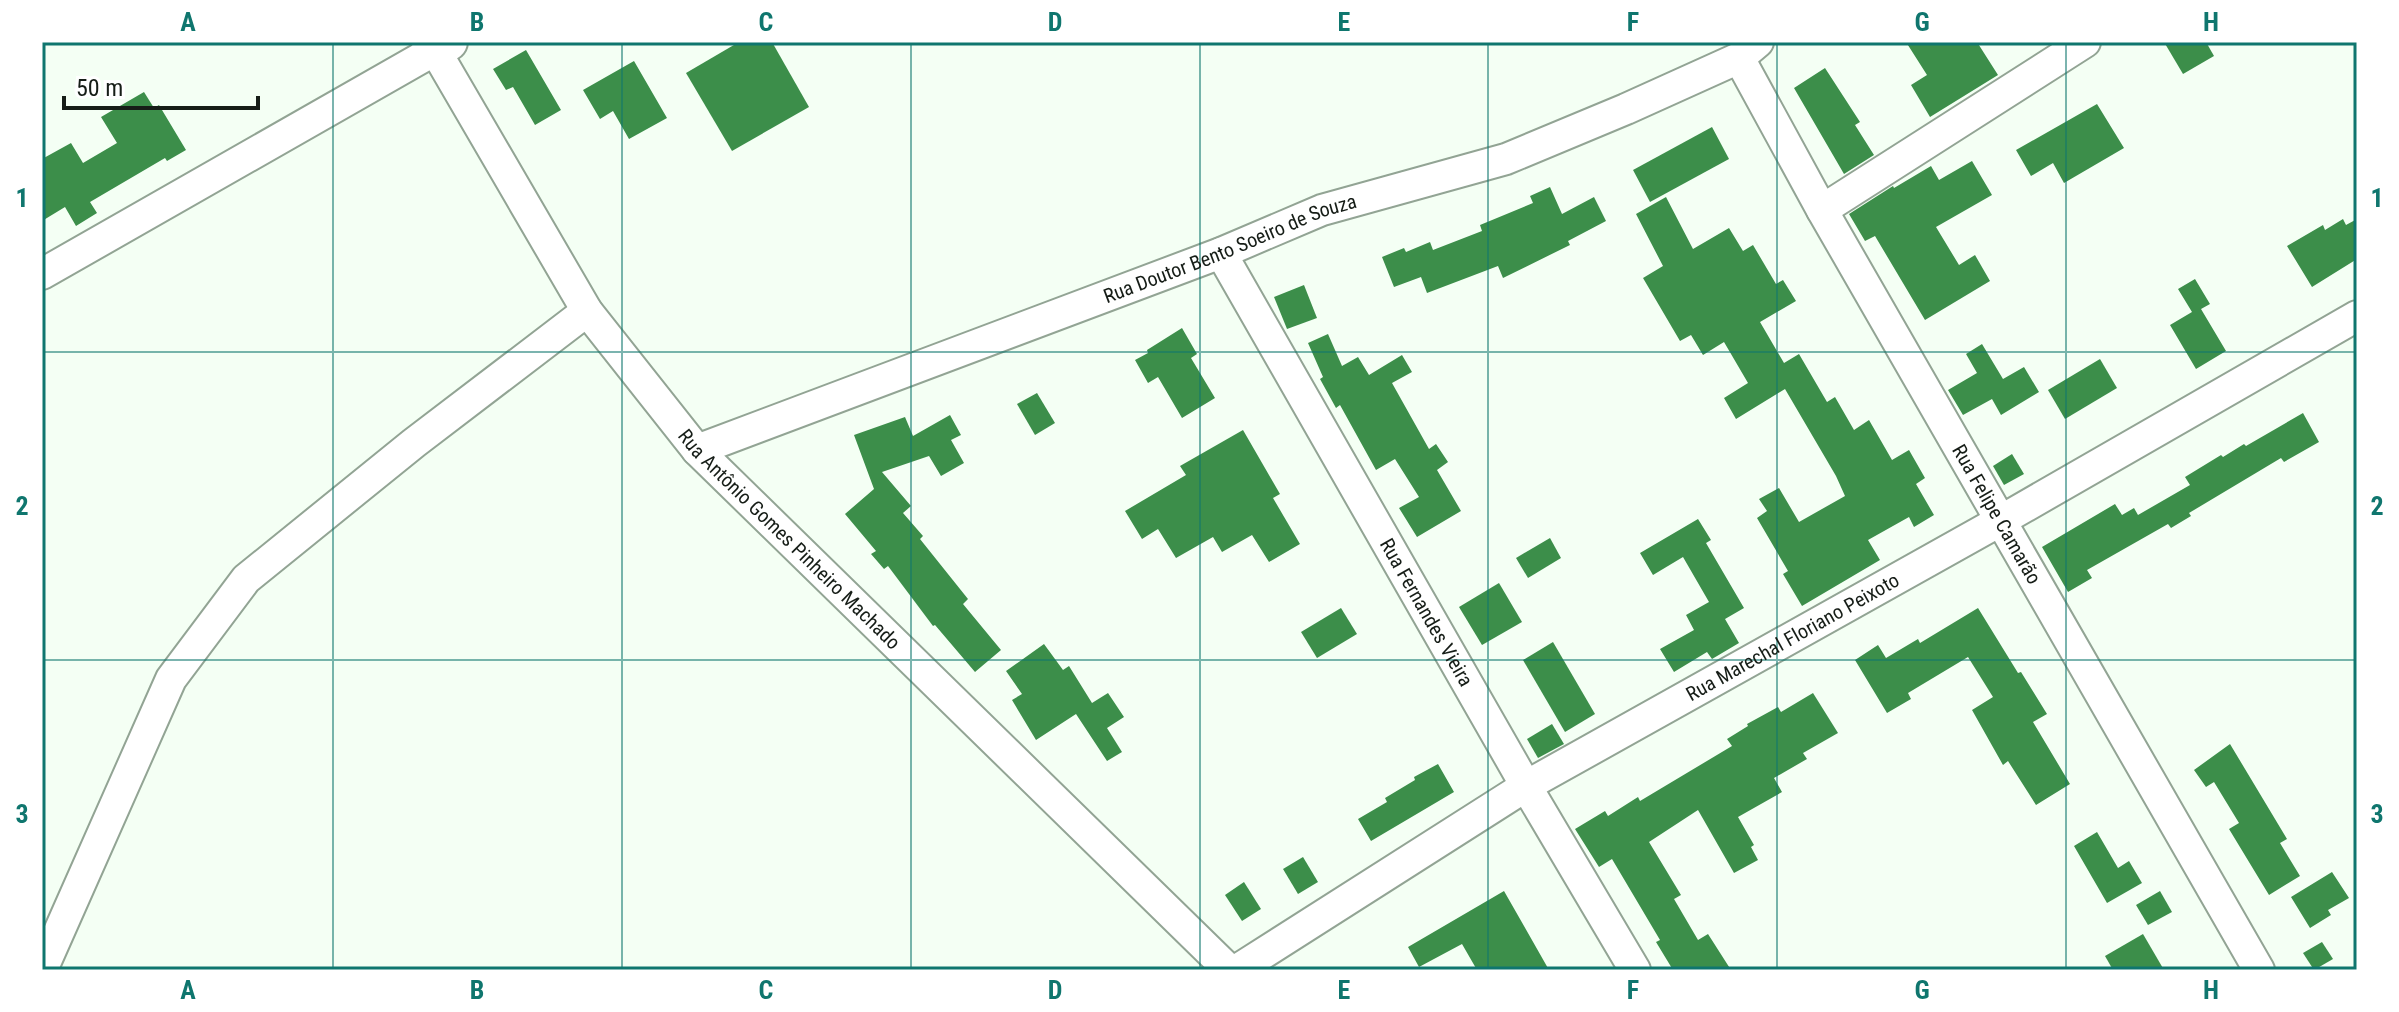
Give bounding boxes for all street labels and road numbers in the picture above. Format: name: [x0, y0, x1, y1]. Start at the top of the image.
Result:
street label: Rua Doutor Bento Soeiro de Souza: [1100, 189, 1359, 308]
street label: Rua Antônio Gomes Pinheiro Machado: [673, 424, 906, 654]
street label: Rua Felipe Camarão: [1947, 440, 2046, 588]
street label: Rua Fernandes Vieira: [1375, 534, 1478, 691]
street label: Rua Marechal Floriano Peixoto: [1682, 568, 1903, 706]

